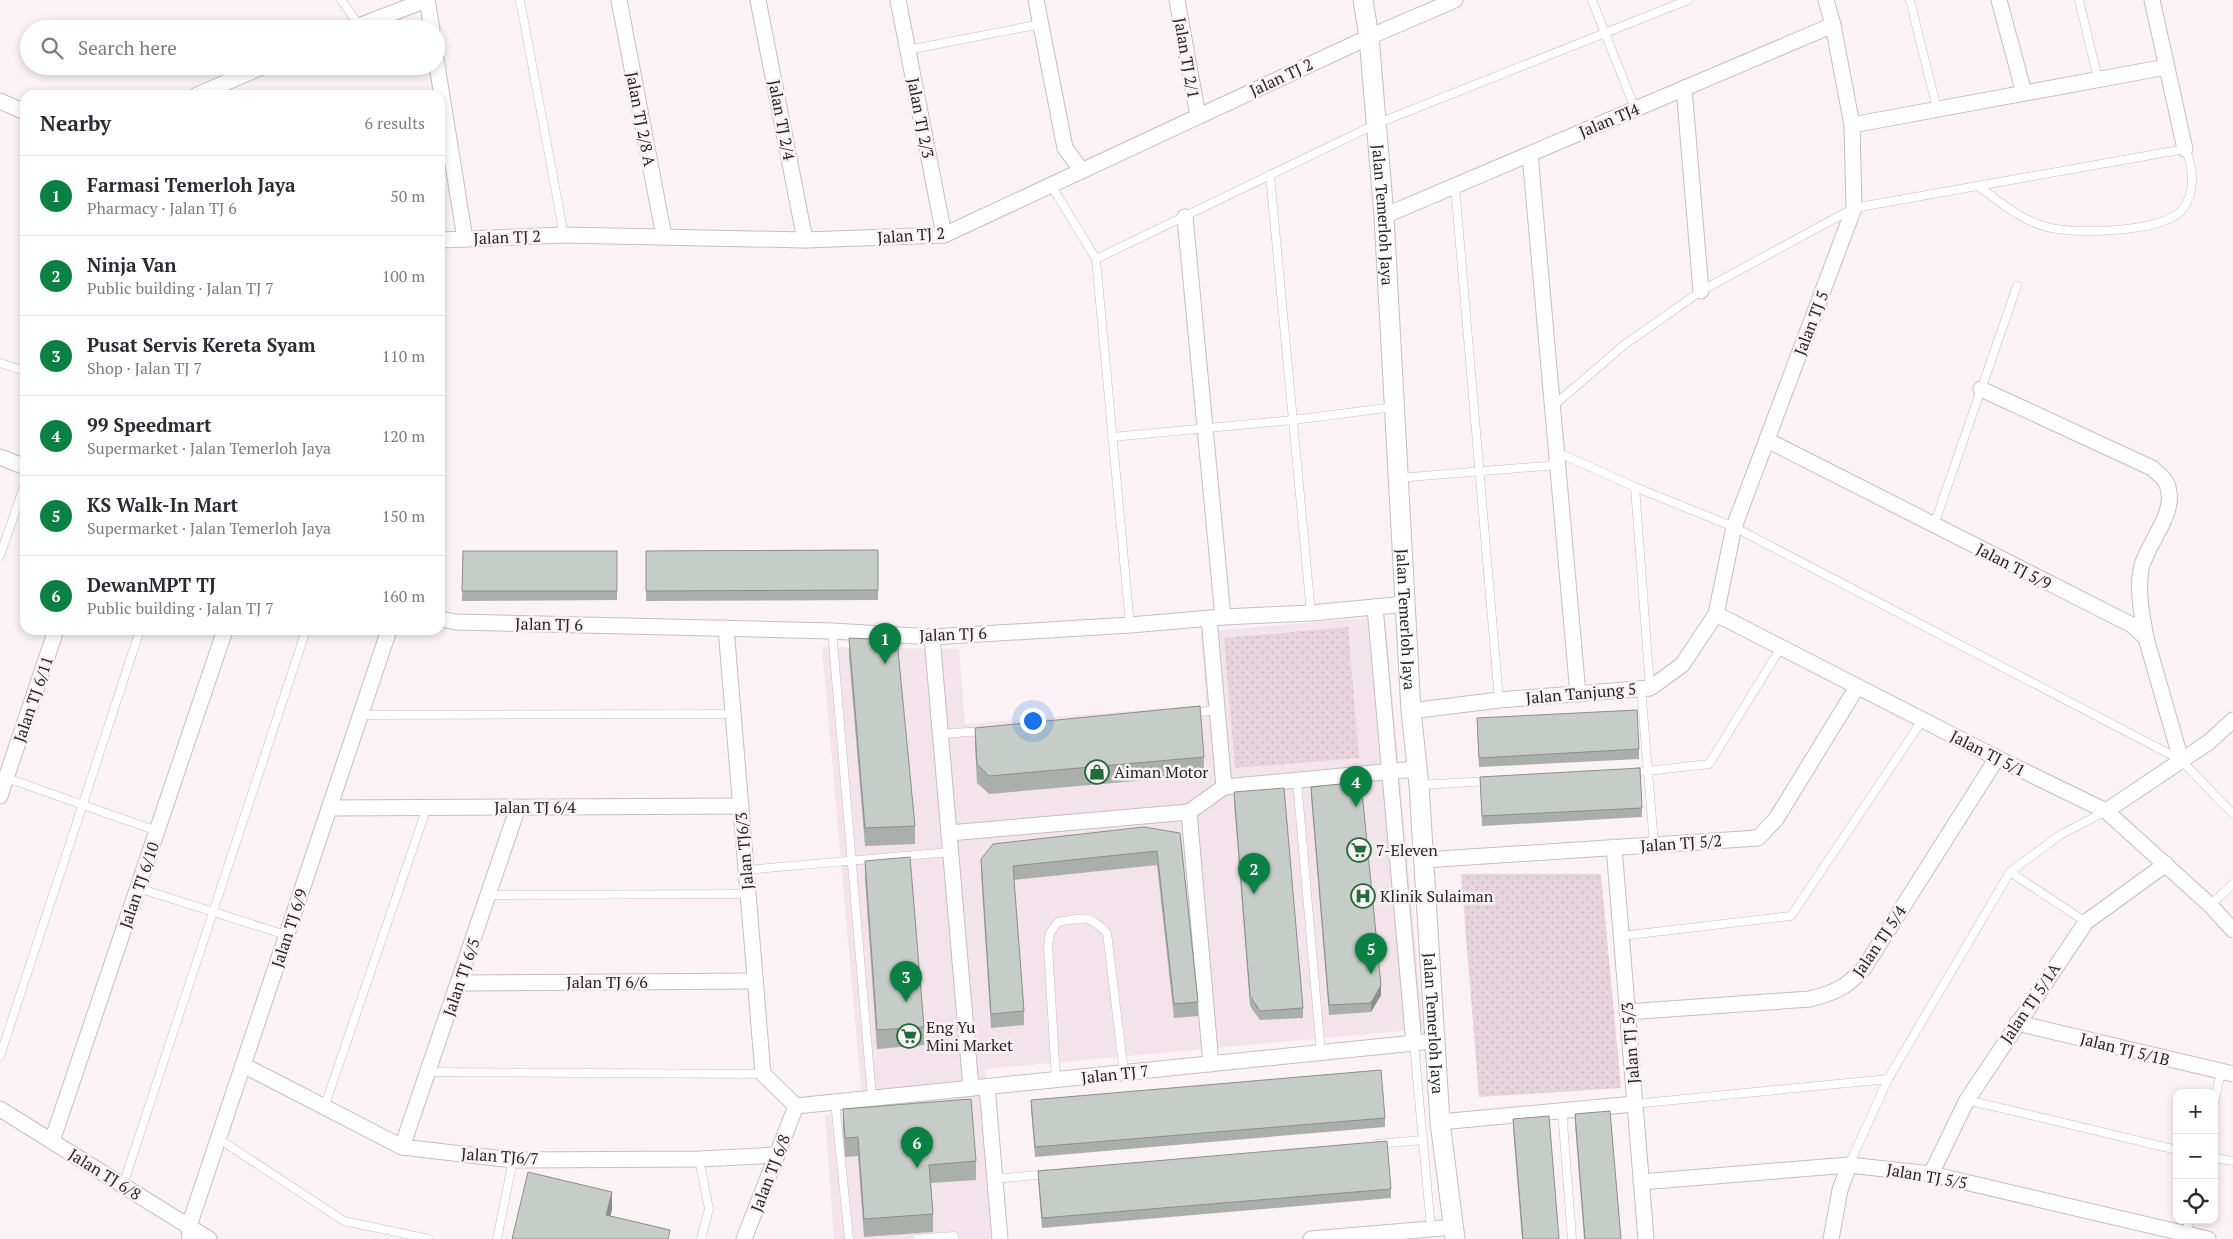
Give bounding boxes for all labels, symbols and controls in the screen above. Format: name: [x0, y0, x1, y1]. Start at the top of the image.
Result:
street label: Jalan TJ 2/1: [1169, 16, 1205, 100]
search box: [20, 20, 445, 75]
icon: search: [38, 34, 66, 62]
text: Search here: [78, 35, 177, 60]
street label: Jalan TJ 2: [1246, 53, 1316, 101]
street label: Jalan TJ 2/8 A: [621, 70, 661, 168]
street label: Jalan TJ 2/3: [902, 76, 940, 160]
street label: Jalan TJ 2/4: [763, 78, 801, 163]
street label: Jalan TJ4: [1575, 97, 1643, 143]
text: Nearby: [40, 109, 111, 137]
text: 6 results: [365, 112, 425, 134]
street label: Jalan Temerloh Jaya: [1367, 143, 1399, 286]
text: Farmasi Temerloh Jaya: [87, 172, 296, 197]
text: 1: [51, 185, 61, 207]
text: 50 m: [390, 185, 425, 207]
text: Pharmacy · Jalan TJ 6: [87, 197, 237, 219]
street label: Jalan TJ 2: [877, 222, 945, 248]
street label: Jalan TJ 2: [473, 225, 541, 249]
text: Ninja Van: [87, 252, 177, 277]
text: 2: [51, 265, 61, 287]
text: 100 m: [382, 265, 425, 287]
text: Public building · Jalan TJ 7: [87, 277, 274, 299]
street label: Jalan TJ 5: [1789, 287, 1833, 359]
text: Pusat Servis Kereta Syam: [87, 332, 316, 357]
text: 3: [51, 345, 61, 367]
text: 110 m: [382, 345, 425, 367]
text: Shop · Jalan TJ 7: [87, 357, 202, 379]
text: 99 Speedmart: [87, 412, 211, 437]
text: 4: [51, 425, 61, 447]
text: 120 m: [382, 425, 425, 447]
text: Supermarket · Jalan Temerloh Jaya: [87, 437, 331, 459]
text: KS Walk-In Mart: [87, 492, 238, 517]
text: 5: [51, 505, 61, 527]
text: 150 m: [382, 505, 425, 527]
text: Supermarket · Jalan Temerloh Jaya: [87, 517, 331, 539]
street label: Jalan TJ 5/9: [1973, 538, 2055, 594]
street label: Jalan Temerloh Jaya: [1391, 548, 1421, 691]
text: DewanMPT TJ: [87, 572, 216, 597]
text: 6: [51, 585, 61, 607]
text: 160 m: [382, 585, 425, 607]
text: Public building · Jalan TJ 7: [87, 597, 274, 619]
street label: Jalan TJ 6: [515, 612, 583, 636]
street label: Jalan TJ 6: [919, 622, 988, 646]
pin: 1: [869, 623, 901, 664]
street label: Jalan TJ 6/11: [8, 653, 58, 745]
street label: Jalan Tanjung 5: [1525, 677, 1637, 709]
your location: [1020, 708, 1046, 734]
street label: Jalan TJ 5/1: [1947, 725, 2029, 781]
shop icon: Aiman Motor: [1084, 759, 1110, 785]
place label: Aiman Motor: [1114, 761, 1209, 783]
pin: 4: [1340, 766, 1372, 807]
street label: Jalan TJ 6/4: [494, 796, 576, 818]
street label: Jalan TJ6/3: [730, 811, 758, 891]
street label: Jalan TJ 5/2: [1640, 829, 1722, 857]
supermarket icon: 7-Eleven: [1346, 837, 1372, 863]
street label: Jalan TJ 6/10: [114, 839, 164, 931]
place label: 7-Eleven: [1376, 839, 1438, 861]
pin: 2: [1238, 853, 1270, 894]
hospital icon: Klinik Sulaiman: [1350, 883, 1376, 909]
place label: Klinik Sulaiman: [1380, 885, 1494, 907]
street label: Jalan TJ 6/9: [266, 886, 312, 970]
street label: Jalan TJ 5/4: [1847, 901, 1911, 981]
pin: 5: [1355, 933, 1387, 974]
street label: Jalan TJ 6/5: [437, 935, 485, 1019]
street label: Jalan Temerloh Jaya: [1418, 952, 1449, 1095]
street label: Jalan TJ 5/1A: [1995, 958, 2065, 1048]
pin: 3: [890, 961, 922, 1002]
street label: Jalan TJ 6/6: [566, 971, 648, 993]
street label: Jalan TJ 5/3: [1615, 1001, 1645, 1085]
place label: Eng Yu Mini Market: [926, 1016, 1013, 1056]
supermarket icon: Eng Yu Mini Market: [896, 1023, 922, 1049]
street label: Jalan TJ 5/1B: [2078, 1027, 2172, 1071]
street label: Jalan TJ 7: [1080, 1060, 1150, 1088]
map controls: [2173, 1089, 2218, 1224]
button: +: [2173, 1089, 2218, 1134]
pin: 6: [901, 1127, 933, 1168]
street label: Jalan TJ 6/8: [745, 1131, 795, 1215]
button: −: [2173, 1134, 2218, 1179]
street label: Jalan TJ6/7: [460, 1142, 540, 1170]
street label: Jalan TJ 6/8: [65, 1143, 145, 1205]
street label: Jalan TJ 5/5: [1885, 1158, 1969, 1194]
button: locate: [2173, 1179, 2218, 1224]

